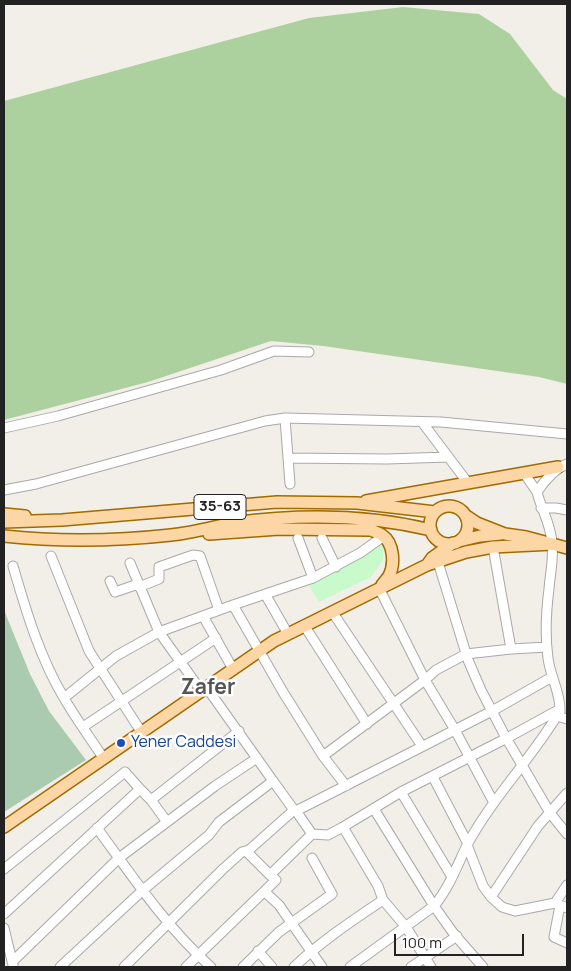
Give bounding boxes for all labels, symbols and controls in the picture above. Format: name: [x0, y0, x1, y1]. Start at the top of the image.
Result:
road number: 35-63: [194, 494, 246, 520]
district label: Zafer: [181, 675, 235, 701]
place label: Yener Caddesi: [131, 733, 236, 753]
marker: Yener Caddesi: [115, 737, 127, 749]
scale bar: [396, 924, 526, 956]
text: 100 m: [402, 932, 442, 953]

